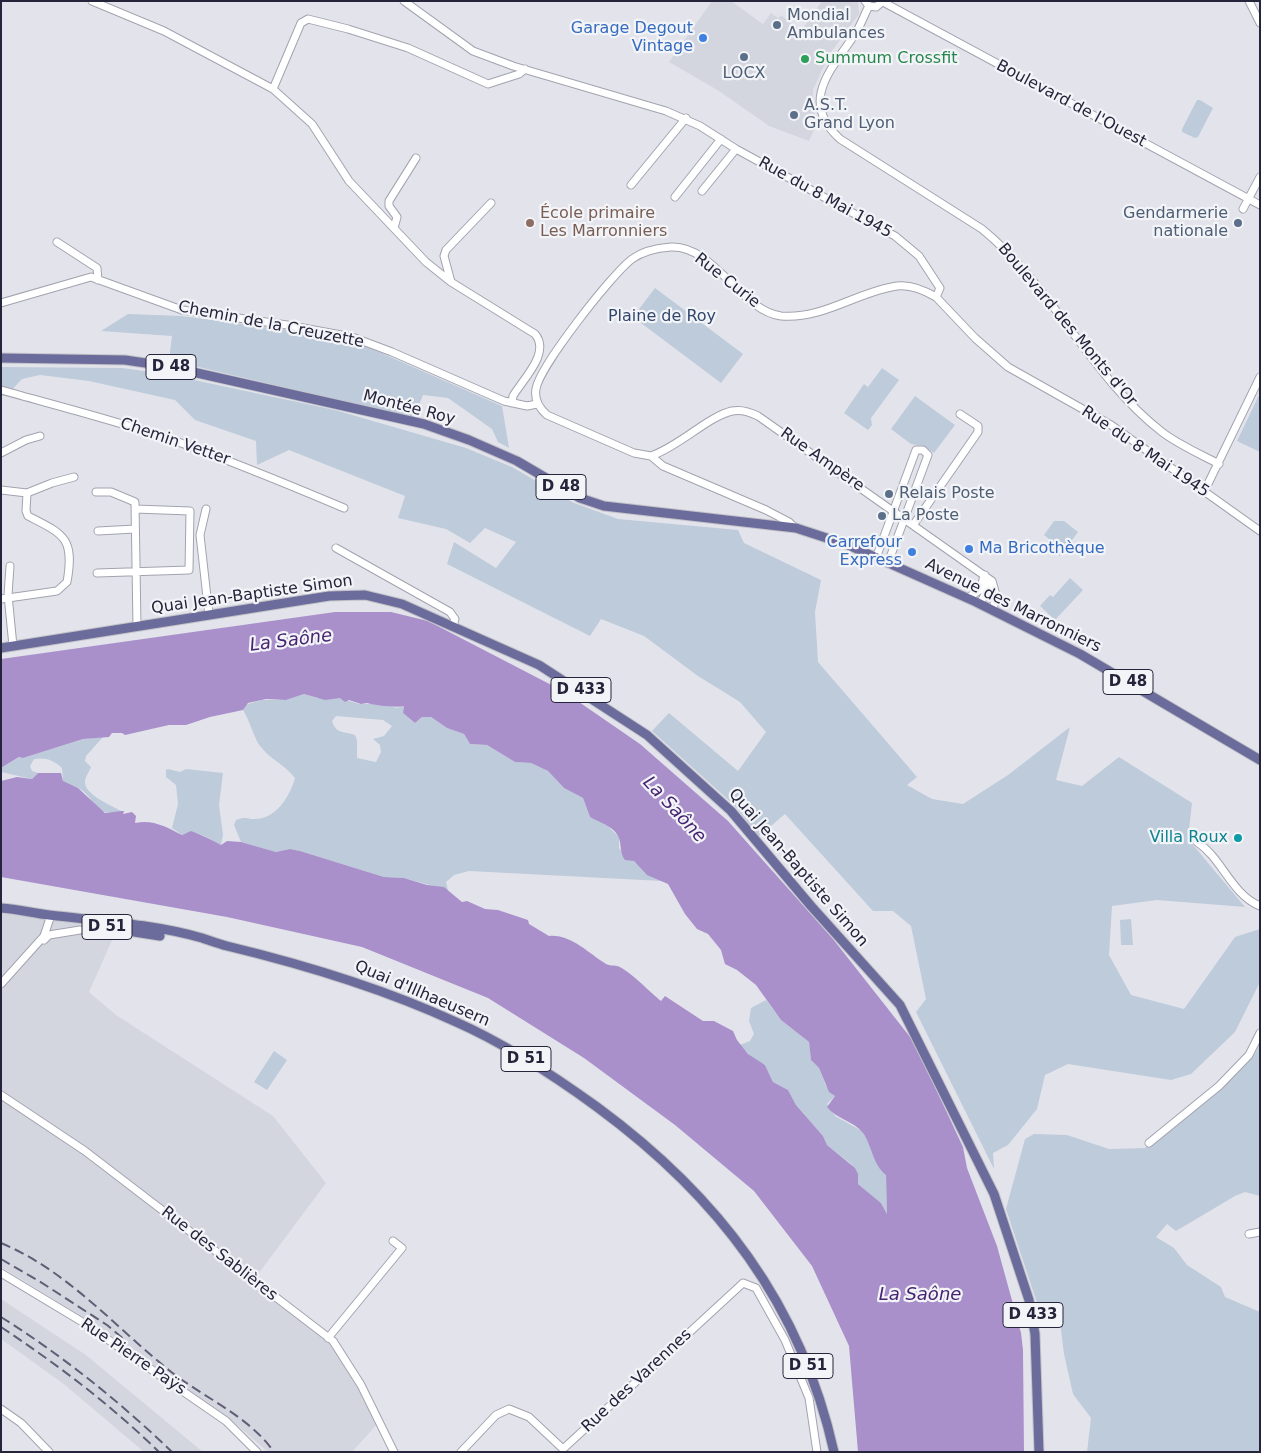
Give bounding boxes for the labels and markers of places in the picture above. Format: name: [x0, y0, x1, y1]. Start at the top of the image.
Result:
place label: Mondial Ambulances: [787, 6, 885, 44]
place label: Garage Degout Vintage: [571, 19, 693, 57]
marker: Mondial Ambulances: [771, 19, 783, 31]
marker: Garage Degout Vintage: [697, 32, 709, 44]
place label: Summum Crossfit: [815, 49, 957, 69]
marker: LOCX: [738, 51, 750, 63]
marker: Summum Crossfit: [799, 53, 811, 65]
place label: LOCX: [722, 64, 766, 84]
place label: A.S.T. Grand Lyon: [804, 96, 895, 134]
marker: A.S.T. Grand Lyon: [788, 109, 800, 121]
place label: École primaire Les Marronniers: [540, 204, 667, 242]
place label: Gendarmerie nationale: [1123, 204, 1228, 242]
marker: École primaire Les Marronniers: [524, 217, 536, 229]
marker: Gendarmerie nationale: [1232, 217, 1244, 229]
place label: Relais Poste: [899, 484, 995, 504]
marker: Relais Poste: [883, 488, 895, 500]
place label: La Poste: [892, 506, 959, 526]
marker: La Poste: [876, 510, 888, 522]
place label: Carrefour Express: [827, 533, 902, 571]
place label: Ma Bricothèque: [979, 539, 1105, 559]
marker: Ma Bricothèque: [963, 543, 975, 555]
marker: Carrefour Express: [906, 546, 918, 558]
place label: Villa Roux: [1149, 828, 1228, 848]
marker: Villa Roux: [1232, 832, 1244, 844]

